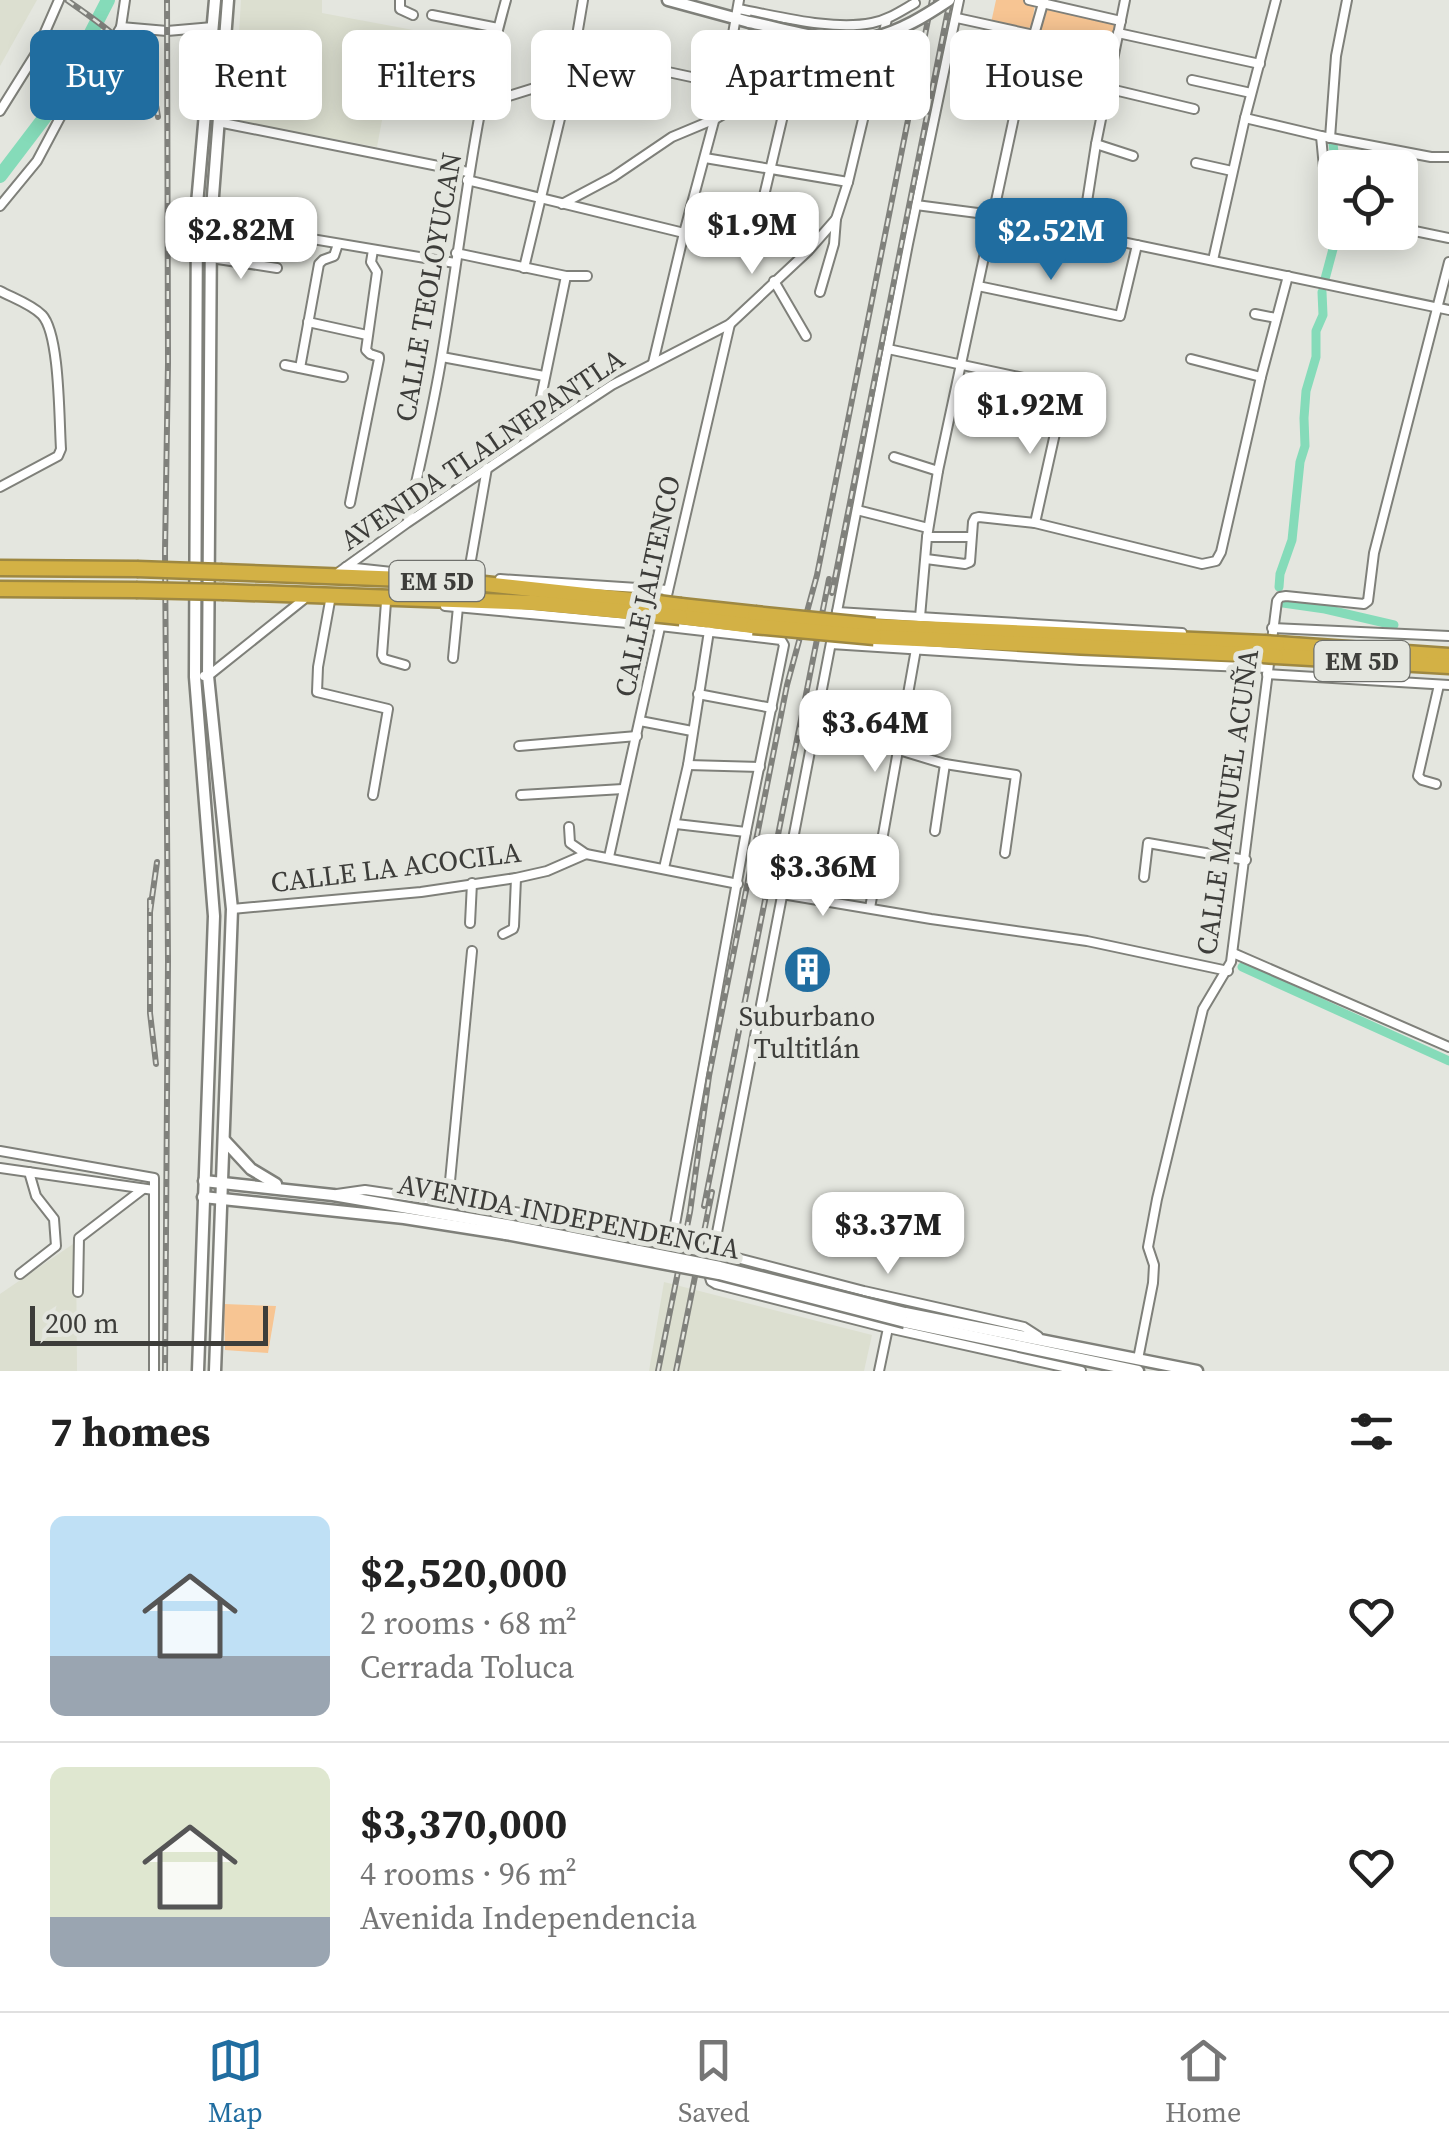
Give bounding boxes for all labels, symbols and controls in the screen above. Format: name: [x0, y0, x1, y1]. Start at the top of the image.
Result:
chip: Buy: [30, 30, 159, 120]
chip: Rent: [179, 30, 322, 120]
chip: Filters: [342, 30, 511, 120]
chip: New: [531, 30, 671, 120]
chip: Apartment: [691, 30, 930, 120]
chip: House: [950, 30, 1119, 120]
street label: CALLE TEOLOYUCAN: [386, 149, 470, 425]
map controls: [1318, 150, 1418, 250]
button: locate: [1318, 150, 1418, 250]
pin: $1.9M: [682, 192, 822, 277]
pin: $2.82M: [160, 197, 322, 282]
pin: $2.52M: [970, 198, 1132, 283]
text: $1.9M: [707, 202, 797, 246]
text: $2.82M: [187, 207, 295, 251]
text: $2.52M: [997, 208, 1105, 252]
street label: AVENIDA TLALNEPANTLA: [332, 339, 632, 559]
pin: $1.92M: [949, 372, 1111, 457]
text: $1.92M: [976, 382, 1084, 426]
street label: CALLE JALTENCO: [605, 472, 689, 700]
road number: EM 5D: [390, 561, 484, 601]
road number: EM 5D: [1314, 641, 1410, 681]
street label: CALLE MANUEL ACUÑA: [1187, 646, 1267, 957]
pin: $3.64M: [794, 690, 956, 775]
text: $3.64M: [821, 700, 929, 744]
street label: CALLE LA ACOCILA: [269, 833, 524, 901]
pin: $3.36M: [742, 834, 904, 919]
text: $3.36M: [769, 844, 877, 888]
building icon: Suburbano Tultitlán: [781, 943, 833, 995]
place label: Suburbano Tultitlán: [739, 997, 875, 1067]
street label: AVENIDA INDEPENDENCIA: [395, 1164, 744, 1268]
pin: $3.37M: [807, 1192, 969, 1277]
text: $3.37M: [834, 1202, 942, 1246]
scale bar: [30, 1301, 268, 1346]
text: 200 m: [45, 1304, 119, 1342]
text: 7 homes: [50, 1402, 210, 1460]
icon: filters: [1344, 1404, 1399, 1459]
text: $2,520,000: [360, 1543, 567, 1601]
icon: home: [130, 1556, 250, 1676]
icon: heart: [1344, 1589, 1399, 1644]
text: 2 rooms · 68 m²: [360, 1601, 577, 1645]
text: Cerrada Toluca: [360, 1645, 574, 1689]
text: $3,370,000: [360, 1794, 567, 1852]
icon: home: [130, 1807, 250, 1927]
icon: heart: [1344, 1840, 1399, 1895]
text: 4 rooms · 96 m²: [360, 1852, 577, 1896]
text: Avenida Independencia: [360, 1896, 697, 1940]
tab: Map: [208, 2033, 263, 2131]
tab: Saved: [678, 2033, 750, 2131]
tab: Home: [1165, 2033, 1241, 2131]

